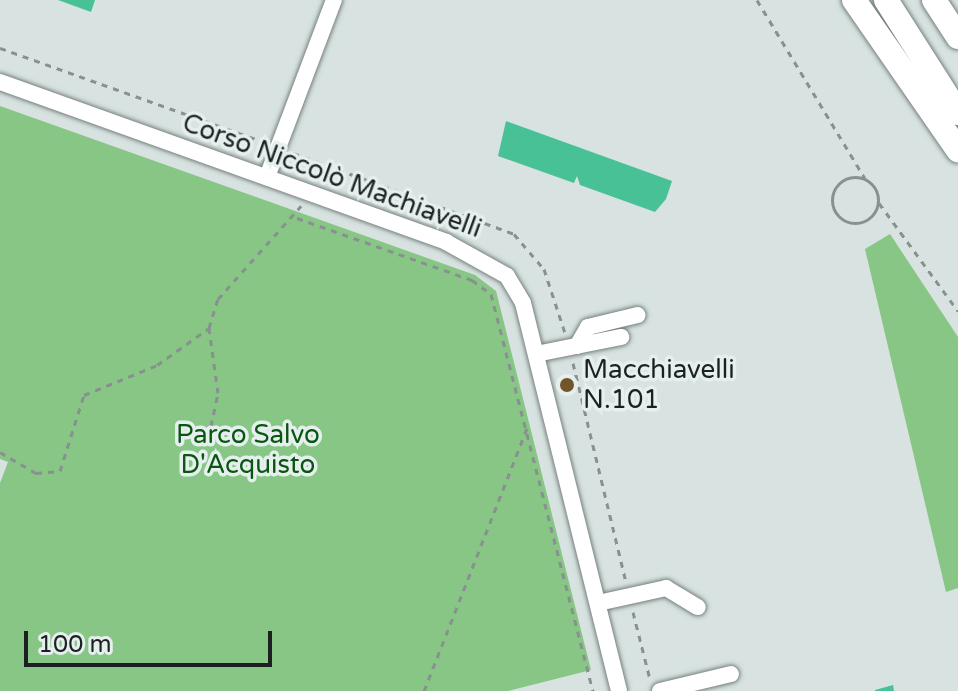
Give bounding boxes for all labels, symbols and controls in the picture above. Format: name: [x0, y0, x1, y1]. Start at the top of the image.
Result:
street label: Corso Niccolò Machiavelli: [178, 107, 486, 245]
place label: Macchiavelli N.101: [583, 354, 735, 416]
marker: Macchiavelli N.101: [558, 376, 576, 394]
park label: Parco Salvo D'Acquisto: [176, 419, 320, 480]
scale bar: [28, 615, 276, 665]
text: 100 m: [38, 630, 112, 659]

